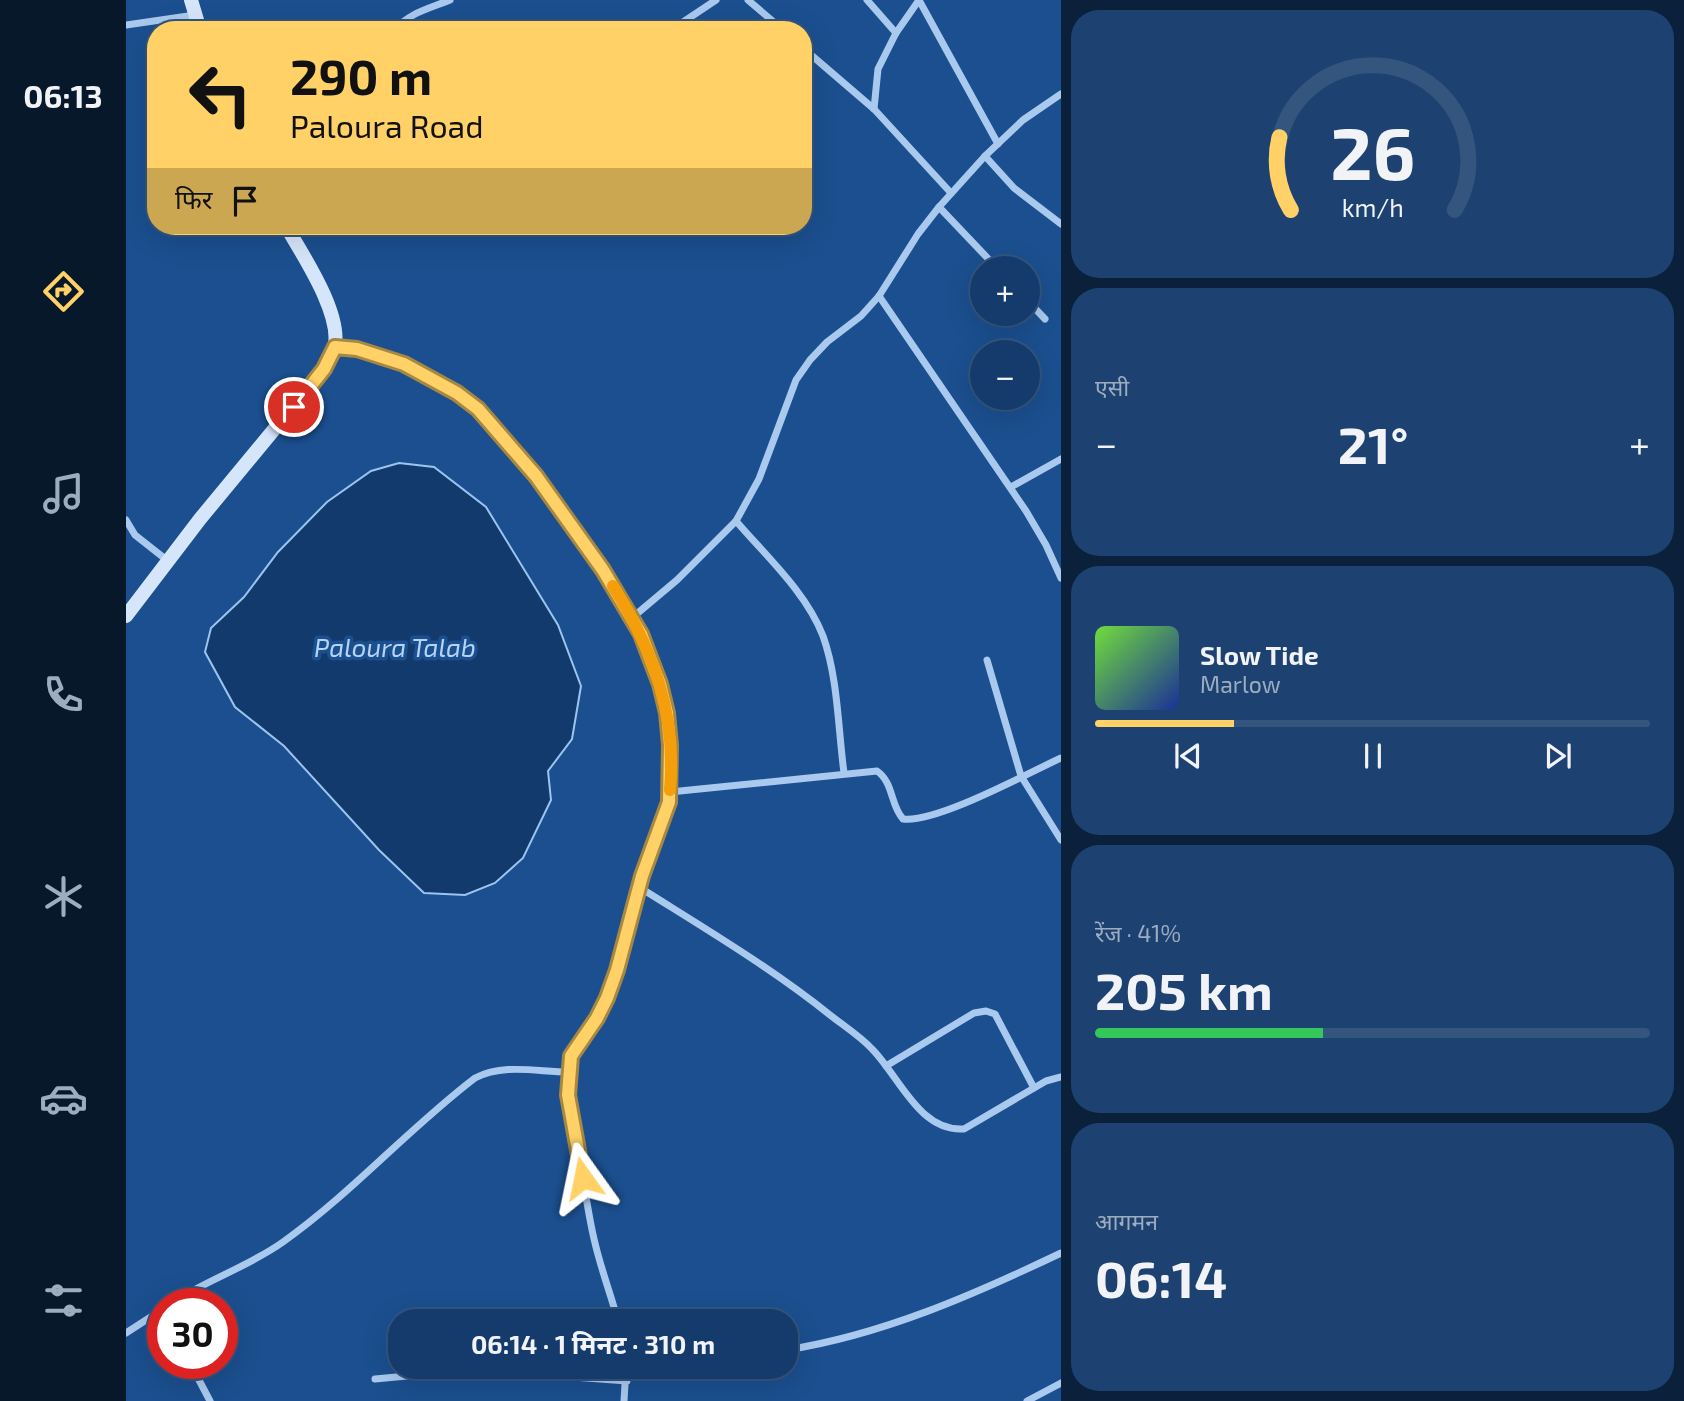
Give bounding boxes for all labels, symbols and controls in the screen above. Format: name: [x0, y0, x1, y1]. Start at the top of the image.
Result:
text: 290 m: [290, 46, 432, 105]
icon: left: [175, 49, 266, 140]
text: 06:13: [23, 76, 103, 114]
text: Paloura Road: [290, 106, 483, 144]
text: 26: [1330, 107, 1415, 195]
icon: arrive: [226, 182, 264, 220]
text: फिर: [175, 183, 212, 214]
text: km/h: [1341, 192, 1404, 222]
map controls: [970, 256, 1040, 410]
button: +: [970, 256, 1040, 326]
icon: directions: [39, 267, 88, 316]
button: −: [970, 340, 1040, 410]
text: एसी: [1095, 373, 1129, 401]
pin: [264, 377, 324, 437]
icon: arrive: [275, 388, 313, 426]
text: 21°: [1338, 412, 1408, 474]
text: −: [1095, 420, 1117, 466]
text: +: [1629, 420, 1650, 466]
icon: music: [39, 469, 88, 518]
water label: Paloura Talab: [314, 631, 476, 662]
text: Slow Tide: [1200, 639, 1319, 670]
icon: phone: [39, 670, 88, 719]
text: Marlow: [1200, 670, 1281, 698]
icon: previous: [1169, 737, 1207, 775]
icon: pause: [1354, 737, 1392, 775]
icon: next: [1539, 737, 1577, 775]
icon: climate: [39, 872, 88, 921]
text: रेंज · 41%: [1095, 919, 1181, 947]
text: 205 km: [1095, 958, 1273, 1020]
icon: car: [39, 1074, 88, 1123]
position arrow: [546, 1141, 620, 1215]
text: आगमन: [1095, 1207, 1158, 1235]
text: 06:14: [1095, 1246, 1227, 1308]
icon: filters: [39, 1276, 88, 1325]
speed limit sign: 30: [147, 1288, 238, 1379]
text: 06:14 · 1 मिनट · 310 m: [471, 1328, 715, 1359]

